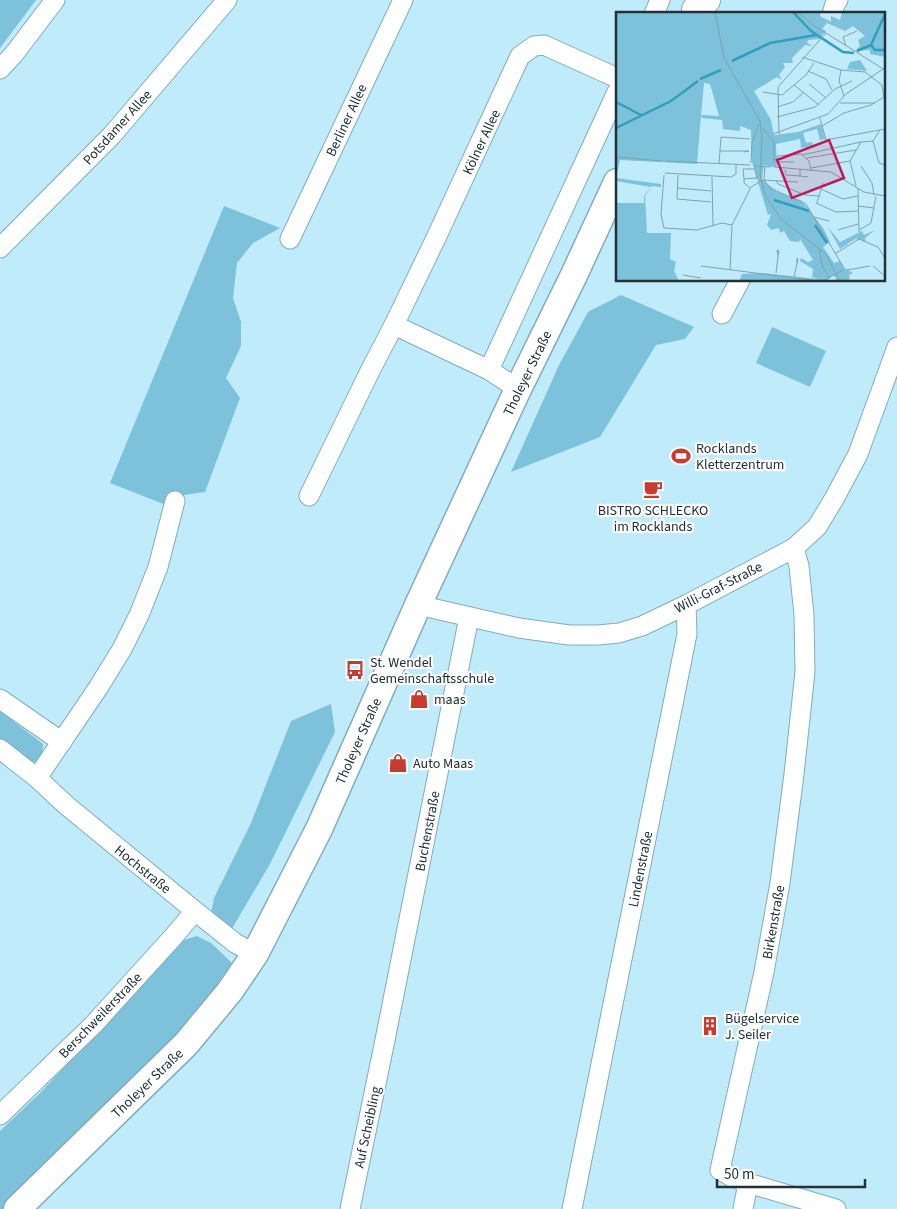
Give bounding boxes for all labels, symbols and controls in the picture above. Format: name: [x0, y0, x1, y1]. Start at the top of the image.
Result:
inset map: [616, 12, 884, 281]
street label: Berliner Allee: [321, 81, 372, 160]
street label: Potsdamer Allee: [79, 86, 157, 170]
street label: Kölner Allee: [458, 106, 506, 178]
street label: Tholeyer Straße: [499, 327, 557, 420]
place label: Rocklands Kletterzentrum: [696, 439, 784, 475]
sports icon: Rocklands Kletterzentrum: [670, 445, 692, 467]
cafe icon: BISTRO SCHLECKO im Rocklands: [642, 478, 664, 500]
place label: BISTRO SCHLECKO im Rocklands: [598, 501, 708, 537]
street label: Willi-Graf-Straße: [671, 557, 766, 619]
place label: St. Wendel Gemeinschaftsschule: [370, 653, 494, 689]
bus stop icon: St. Wendel Gemeinschaftsschule: [344, 659, 366, 681]
shop icon: maas: [408, 688, 430, 710]
place label: maas: [434, 690, 466, 710]
street label: Tholeyer Straße: [331, 695, 387, 788]
shop icon: Auto Maas: [387, 752, 409, 774]
place label: Auto Maas: [413, 754, 473, 774]
street label: Buchenstraße: [410, 789, 446, 873]
street label: Lindenstraße: [624, 829, 658, 909]
street label: Hochstraße: [110, 841, 175, 899]
street label: Birkenstraße: [758, 884, 790, 961]
street label: Berschweilerstraße: [54, 968, 147, 1063]
place label: Bügelservice J. Seiler: [725, 1009, 799, 1045]
building icon: Bügelservice J. Seiler: [699, 1015, 721, 1037]
street label: Tholeyer Straße: [107, 1044, 188, 1123]
street label: Auf Scheibling: [350, 1084, 386, 1170]
scale bar: [717, 1156, 864, 1188]
text: 50 m: [724, 1164, 754, 1185]

